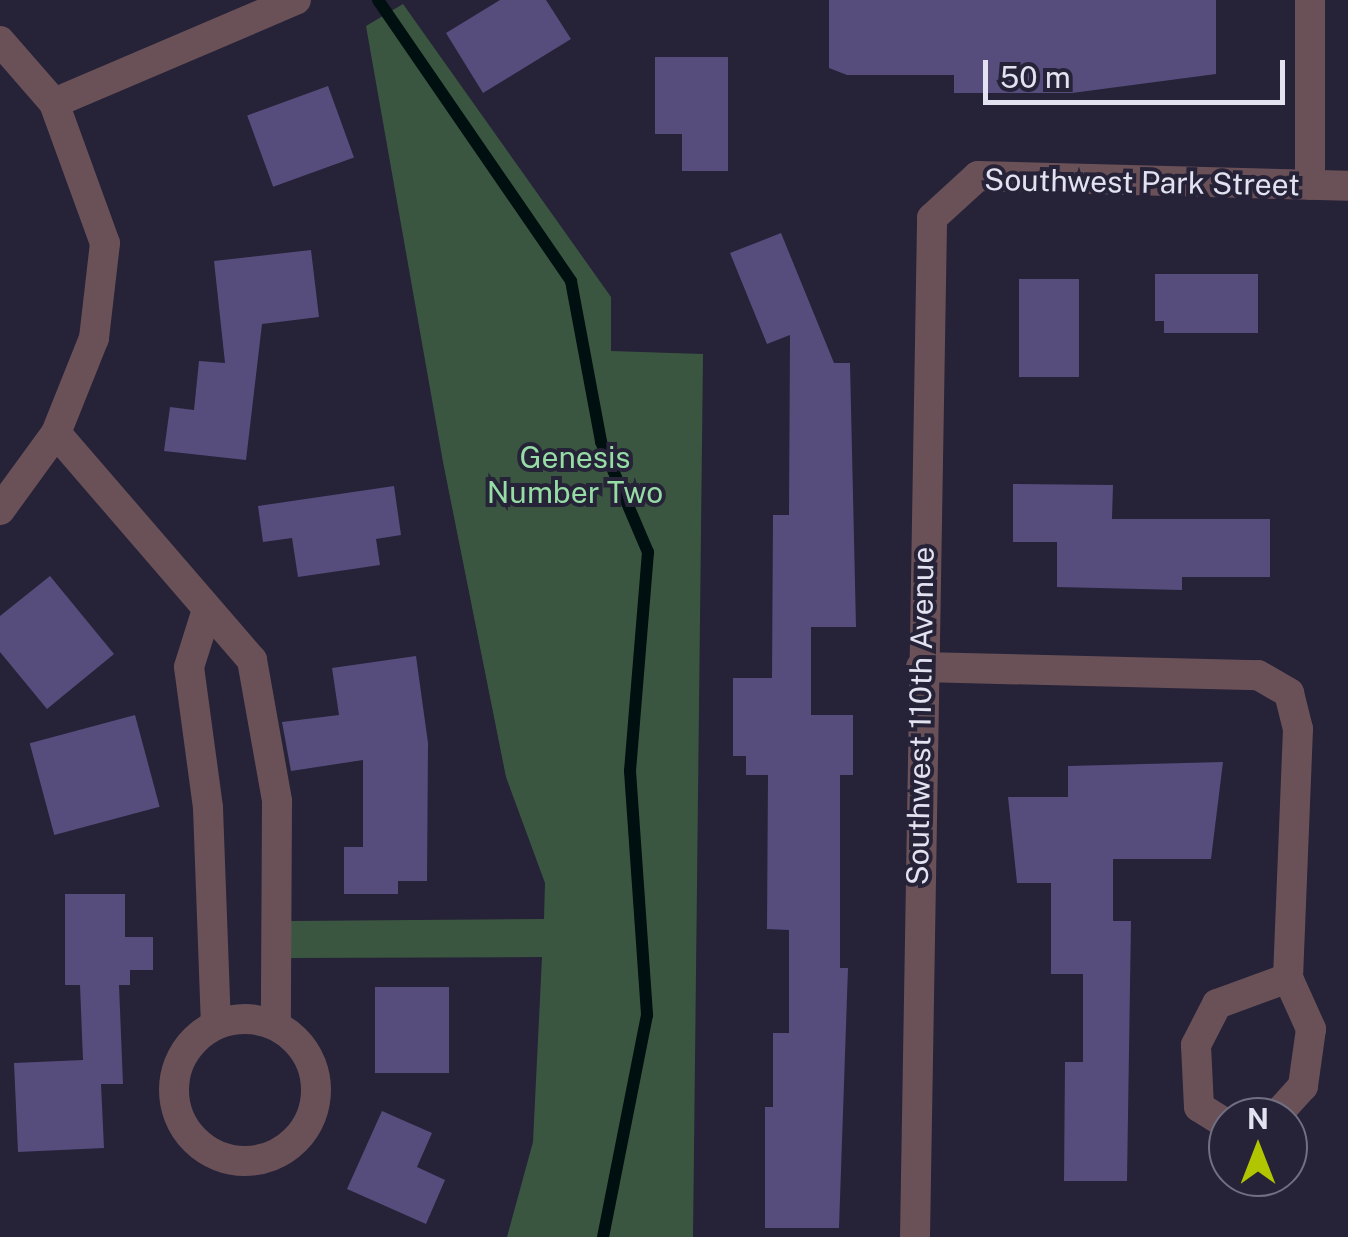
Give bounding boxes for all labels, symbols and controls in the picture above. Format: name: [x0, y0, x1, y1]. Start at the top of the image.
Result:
scale bar: [988, 40, 1290, 102]
text: 50 m: [1000, 59, 1071, 95]
street label: Southwest Park Street: [984, 161, 1300, 203]
park label: Genesis Number Two: [487, 439, 663, 510]
street label: Southwest 110th Avenue: [899, 546, 941, 886]
north arrow: [1208, 1097, 1308, 1197]
text: N: [1247, 1102, 1269, 1135]

